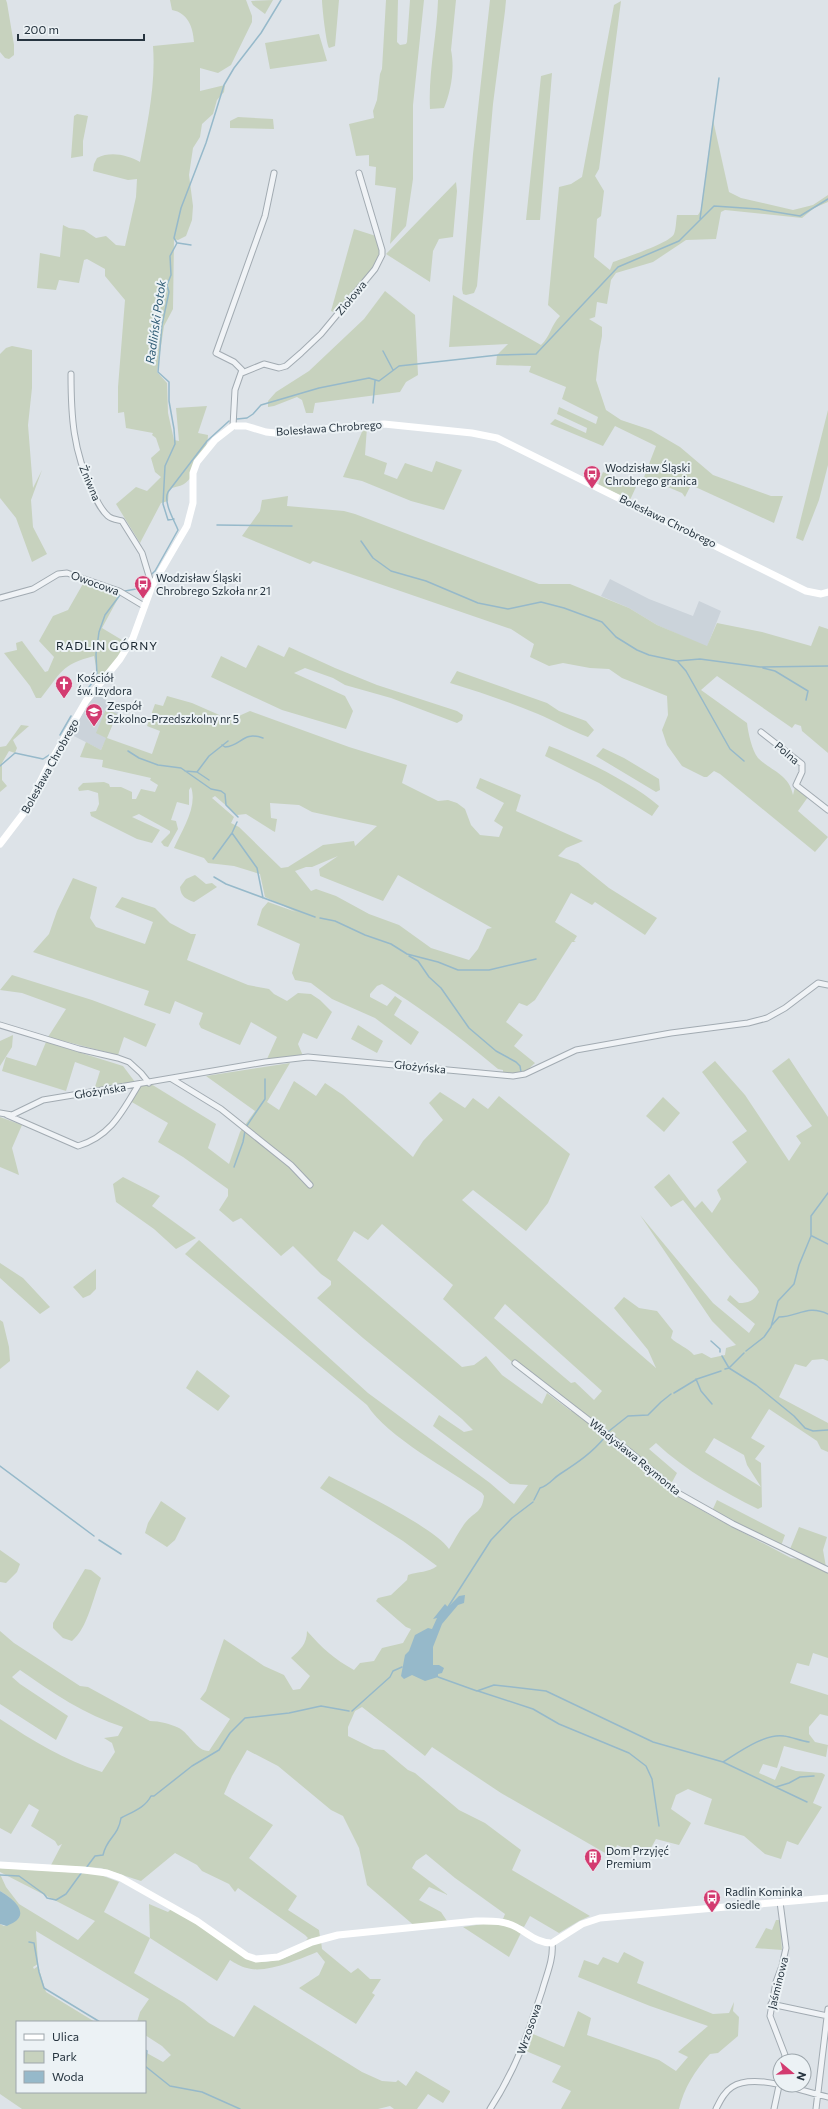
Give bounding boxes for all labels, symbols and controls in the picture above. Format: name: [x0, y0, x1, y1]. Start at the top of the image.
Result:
scale bar: [18, 16, 144, 42]
text: 200 m: [24, 22, 59, 36]
street label: Ziołowa: [332, 278, 369, 318]
water label: Radliński Potok: [142, 279, 168, 365]
street label: Bolesława Chrobrego: [275, 417, 383, 438]
place label: Wodzisław Śląski Chrobrego granica: [605, 460, 697, 487]
street label: Żniwna: [77, 463, 105, 503]
bus stop icon: Wodzisław Śląski Chrobrego granica: [582, 464, 602, 489]
street label: Bolesława Chrobrego: [618, 491, 719, 550]
street label: Owocowa: [69, 568, 121, 597]
place label: Wodzisław Śląski Chrobrego Szkoła nr 21: [156, 570, 271, 597]
bus stop icon: Wodzisław Śląski Chrobrego Szkoła nr 21: [133, 574, 153, 599]
district label: RADLIN GÓRNY: [56, 638, 158, 652]
place label: Kościół św. Izydora: [77, 671, 132, 697]
church icon: Kościół św. Izydora: [54, 674, 74, 699]
place label: Zespół Szkolno-Przedszkolny nr 5: [107, 699, 239, 725]
school or university icon: Zespół Szkolno-Przedszkolny nr 5: [84, 702, 104, 727]
street label: Bolesława Chrobrego: [18, 716, 81, 815]
street label: Polna: [772, 739, 802, 767]
street label: Głożyńska: [393, 1057, 447, 1076]
street label: Głożyńska: [73, 1080, 127, 1101]
street label: Władysława Reymonta: [587, 1416, 684, 1497]
place label: Dom Przyjęć Premium: [606, 1844, 669, 1870]
building icon: Dom Przyjęć Premium: [583, 1847, 603, 1872]
place label: Radlin Kominka osiedle: [725, 1885, 802, 1911]
bus stop icon: Radlin Kominka osiedle: [702, 1888, 722, 1913]
street label: Jaśminowa: [765, 1955, 791, 2011]
street label: Wrzosowa: [514, 2002, 543, 2056]
legend: [16, 2021, 146, 2093]
text: Ulica: [52, 2029, 79, 2043]
text: Park: [52, 2049, 78, 2063]
north arrow: [772, 2053, 812, 2093]
text: Woda: [52, 2069, 84, 2083]
text: N: [794, 2070, 809, 2082]

